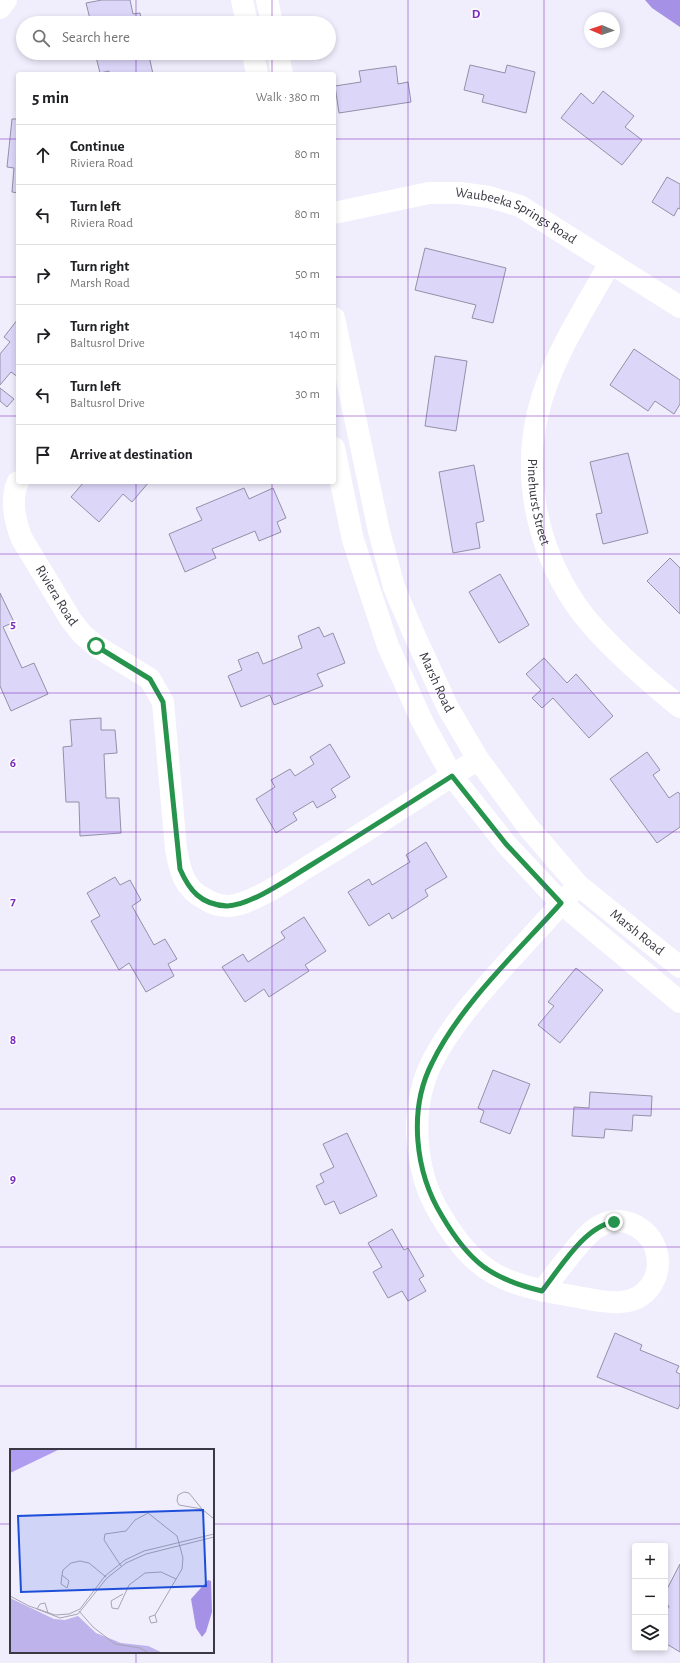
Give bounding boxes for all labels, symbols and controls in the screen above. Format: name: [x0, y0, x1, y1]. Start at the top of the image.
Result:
text: D: [472, 8, 481, 21]
north arrow: [584, 12, 620, 48]
search box: [16, 16, 336, 60]
icon: search: [30, 27, 52, 49]
text: Search here: [62, 30, 130, 45]
text: 5 min: [32, 89, 69, 106]
text: Walk · 380 m: [256, 91, 320, 104]
text: Continue: [70, 139, 125, 154]
icon: ahead: [32, 144, 54, 166]
text: 80 m: [294, 148, 320, 161]
text: Riviera Road: [70, 157, 133, 170]
street label: Waubeeka Springs Road: [454, 185, 579, 247]
text: Turn left: [70, 199, 121, 214]
icon: left: [32, 204, 54, 226]
text: 80 m: [294, 208, 320, 221]
text: Riviera Road: [70, 217, 133, 230]
text: Turn right: [70, 259, 129, 274]
icon: right: [32, 264, 54, 286]
text: 50 m: [295, 268, 320, 281]
text: Marsh Road: [70, 277, 130, 290]
text: Turn right: [70, 319, 129, 334]
icon: right: [32, 324, 54, 346]
text: 140 m: [290, 328, 320, 341]
text: Baltusrol Drive: [70, 337, 145, 350]
text: Turn left: [70, 379, 121, 394]
icon: left: [32, 384, 54, 406]
text: 30 m: [295, 388, 320, 401]
text: Baltusrol Drive: [70, 397, 145, 410]
icon: arrive: [32, 444, 54, 466]
text: Arrive at destination: [70, 447, 193, 462]
street label: Pinehurst Street: [525, 458, 552, 548]
street label: Riviera Road: [33, 563, 80, 629]
text: 5: [10, 618, 16, 631]
route start: [87, 637, 105, 655]
street label: Marsh Road: [416, 650, 456, 715]
text: 6: [10, 757, 16, 770]
text: 7: [10, 895, 16, 908]
street label: Marsh Road: [607, 907, 666, 958]
text: 8: [10, 1034, 16, 1047]
text: 9: [10, 1173, 16, 1186]
route end: [605, 1213, 623, 1231]
inset map: [10, 1449, 214, 1653]
map controls: [632, 1543, 668, 1651]
button: +: [632, 1543, 668, 1579]
button: −: [632, 1579, 668, 1615]
button: layers: [632, 1615, 668, 1651]

